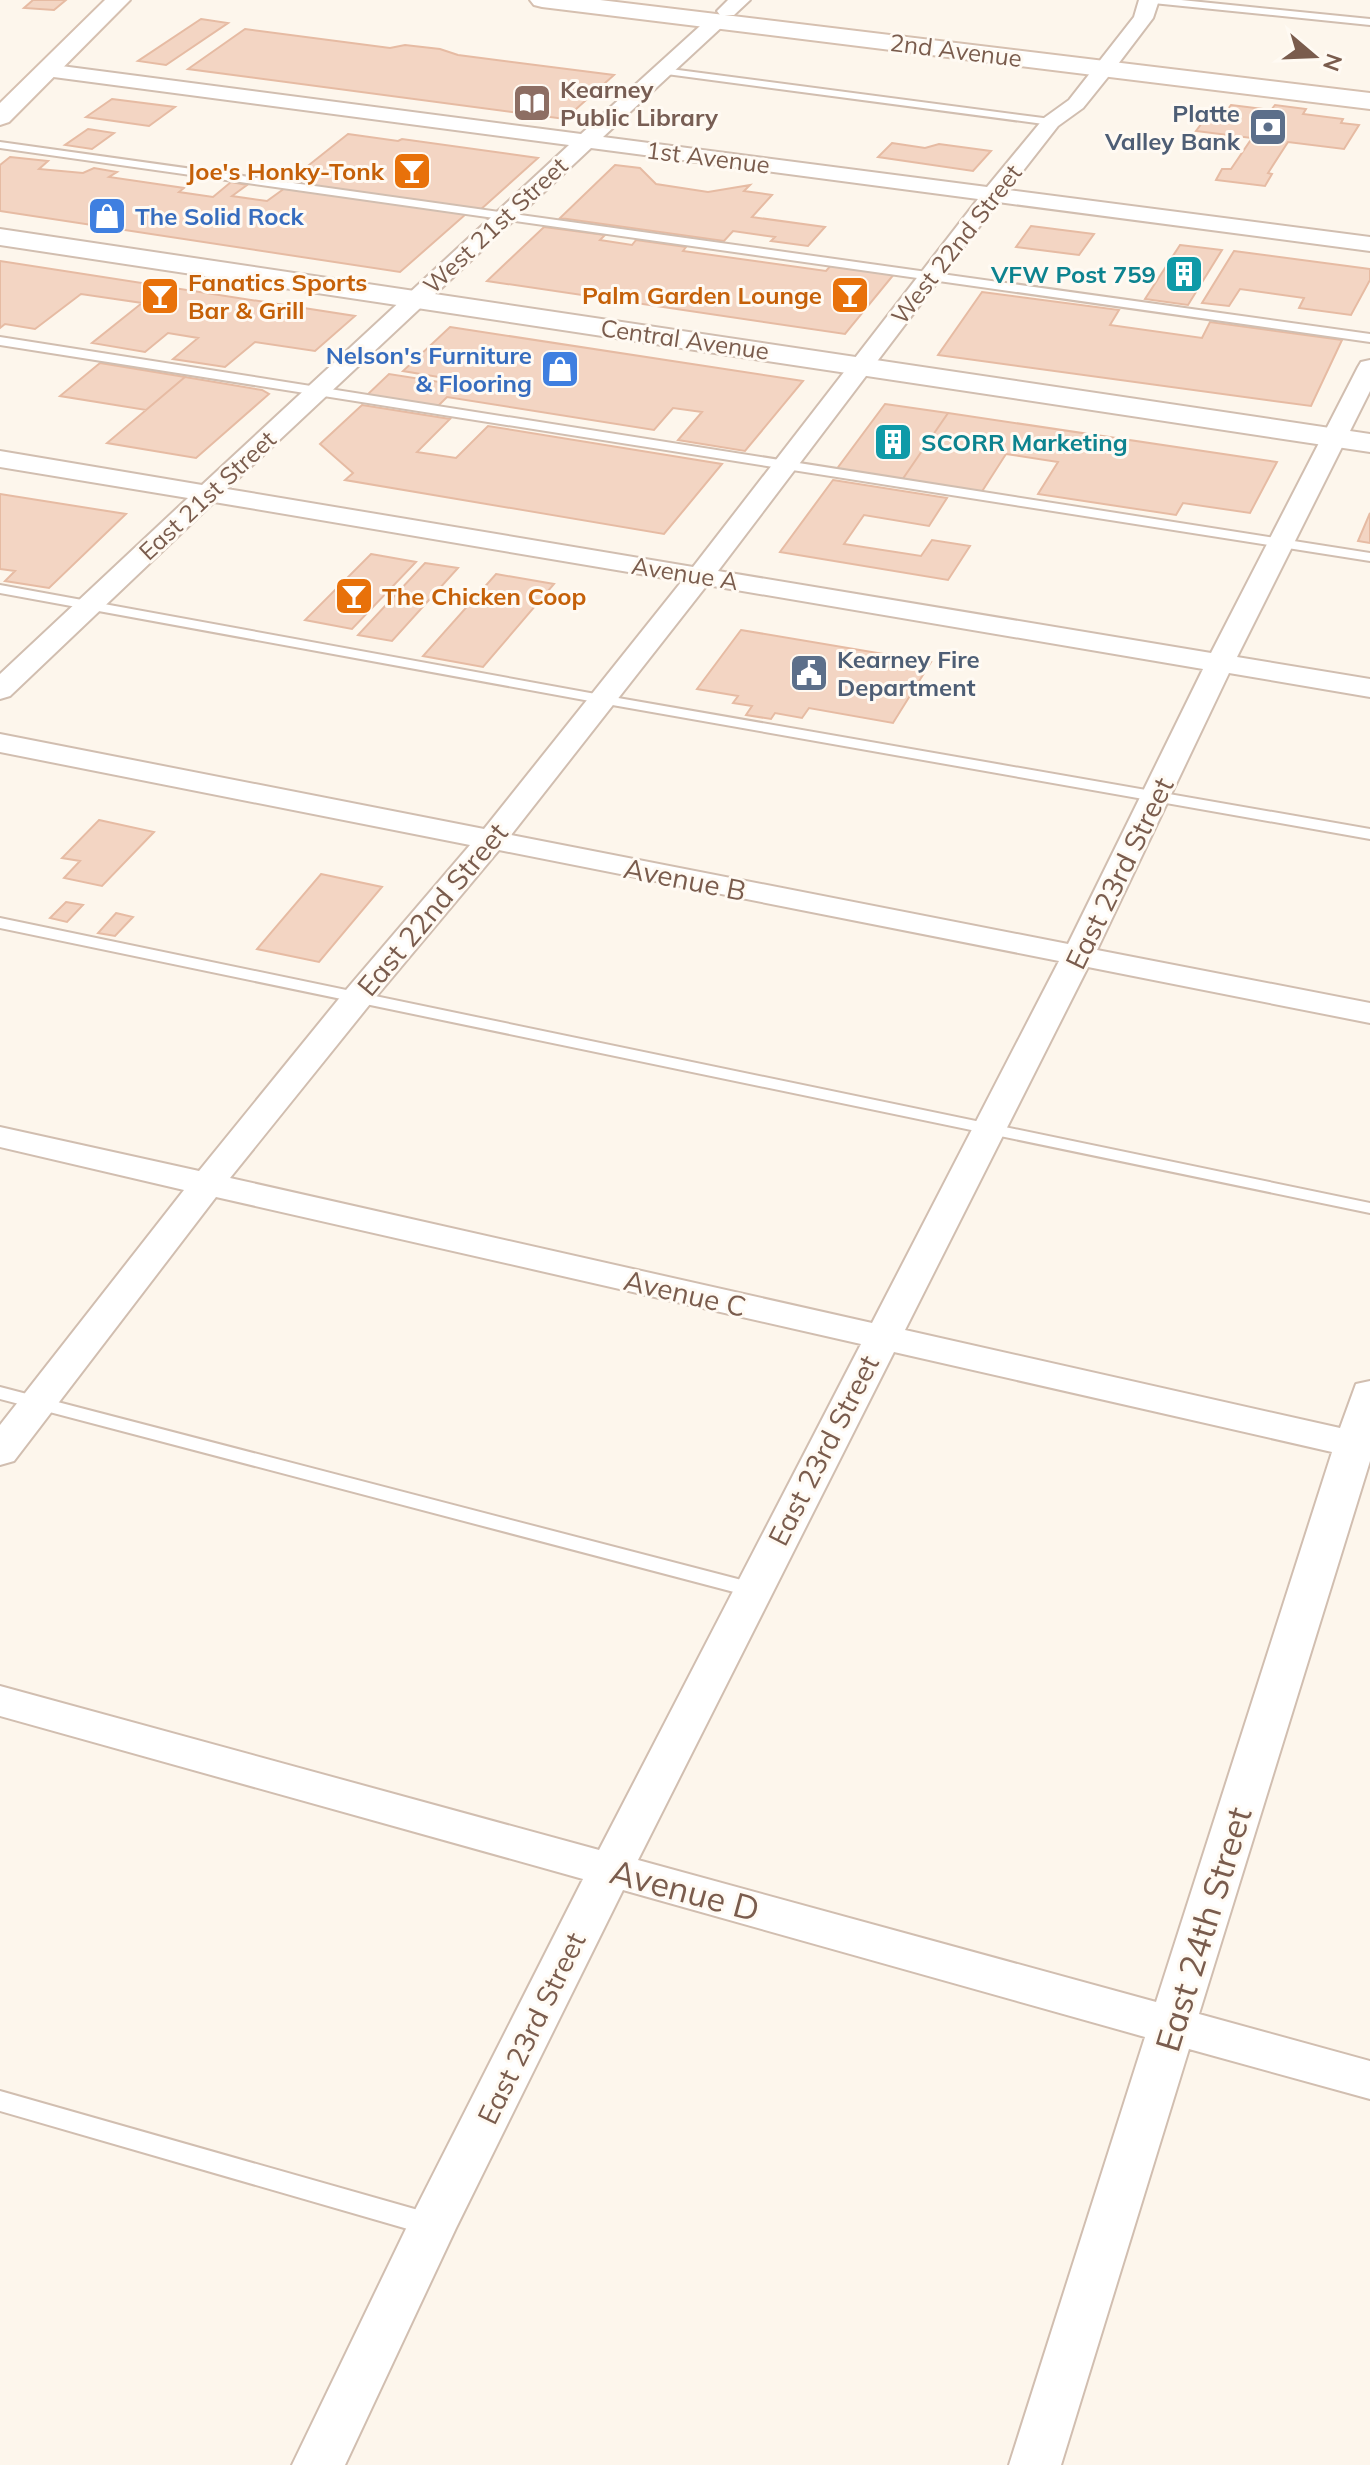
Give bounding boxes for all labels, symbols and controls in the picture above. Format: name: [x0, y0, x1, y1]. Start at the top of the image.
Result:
north arrow: [1274, 16, 1354, 96]
street label: 2nd Avenue: [888, 27, 1024, 73]
text: N: [1317, 50, 1349, 75]
place label: Kearney Public Library: [560, 74, 719, 132]
library icon: Kearney Public Library: [511, 82, 553, 124]
place label: Platte Valley Bank: [1104, 98, 1241, 156]
bank icon: Platte Valley Bank: [1247, 106, 1289, 148]
street label: 1st Avenue: [644, 135, 772, 179]
bar icon: Joe's Honky-Tonk: [391, 150, 433, 192]
street label: West 21st Street: [417, 150, 573, 300]
place label: Joe's Honky-Tonk: [187, 156, 385, 186]
street label: West 22nd Street: [884, 158, 1028, 330]
shop icon: The Solid Rock: [86, 195, 128, 237]
place label: The Solid Rock: [135, 201, 305, 231]
building icon: VFW Post 759: [1163, 253, 1205, 295]
place label: VFW Post 759: [990, 259, 1156, 289]
place label: Fanatics Sports Bar & Grill: [188, 267, 367, 325]
bar icon: Palm Garden Lounge: [829, 274, 871, 316]
bar icon: Fanatics Sports Bar & Grill: [139, 275, 181, 317]
place label: Palm Garden Lounge: [582, 280, 822, 310]
street label: Central Avenue: [599, 312, 771, 366]
place label: Nelson's Furniture & Flooring: [326, 340, 532, 398]
shop icon: Nelson's Furniture & Flooring: [539, 348, 581, 390]
building icon: SCORR Marketing: [872, 421, 914, 463]
street label: East 21st Street: [132, 424, 282, 566]
place label: SCORR Marketing: [921, 427, 1128, 457]
street label: Avenue A: [630, 550, 741, 596]
bar icon: The Chicken Coop: [333, 575, 375, 617]
place label: The Chicken Coop: [382, 581, 586, 611]
place label: Kearney Fire Department: [837, 644, 980, 702]
public building icon: Kearney Fire Department: [788, 652, 830, 694]
street label: East 23rd Street: [1057, 771, 1181, 975]
street label: East 22nd Street: [349, 815, 515, 1003]
street label: Avenue B: [621, 850, 749, 908]
street label: Avenue C: [621, 1262, 749, 1324]
street label: East 23rd Street: [760, 1349, 886, 1551]
street label: East 24th Street: [1145, 1802, 1261, 2056]
street label: Avenue D: [606, 1849, 764, 1931]
street label: East 23rd Street: [469, 1926, 593, 2130]

